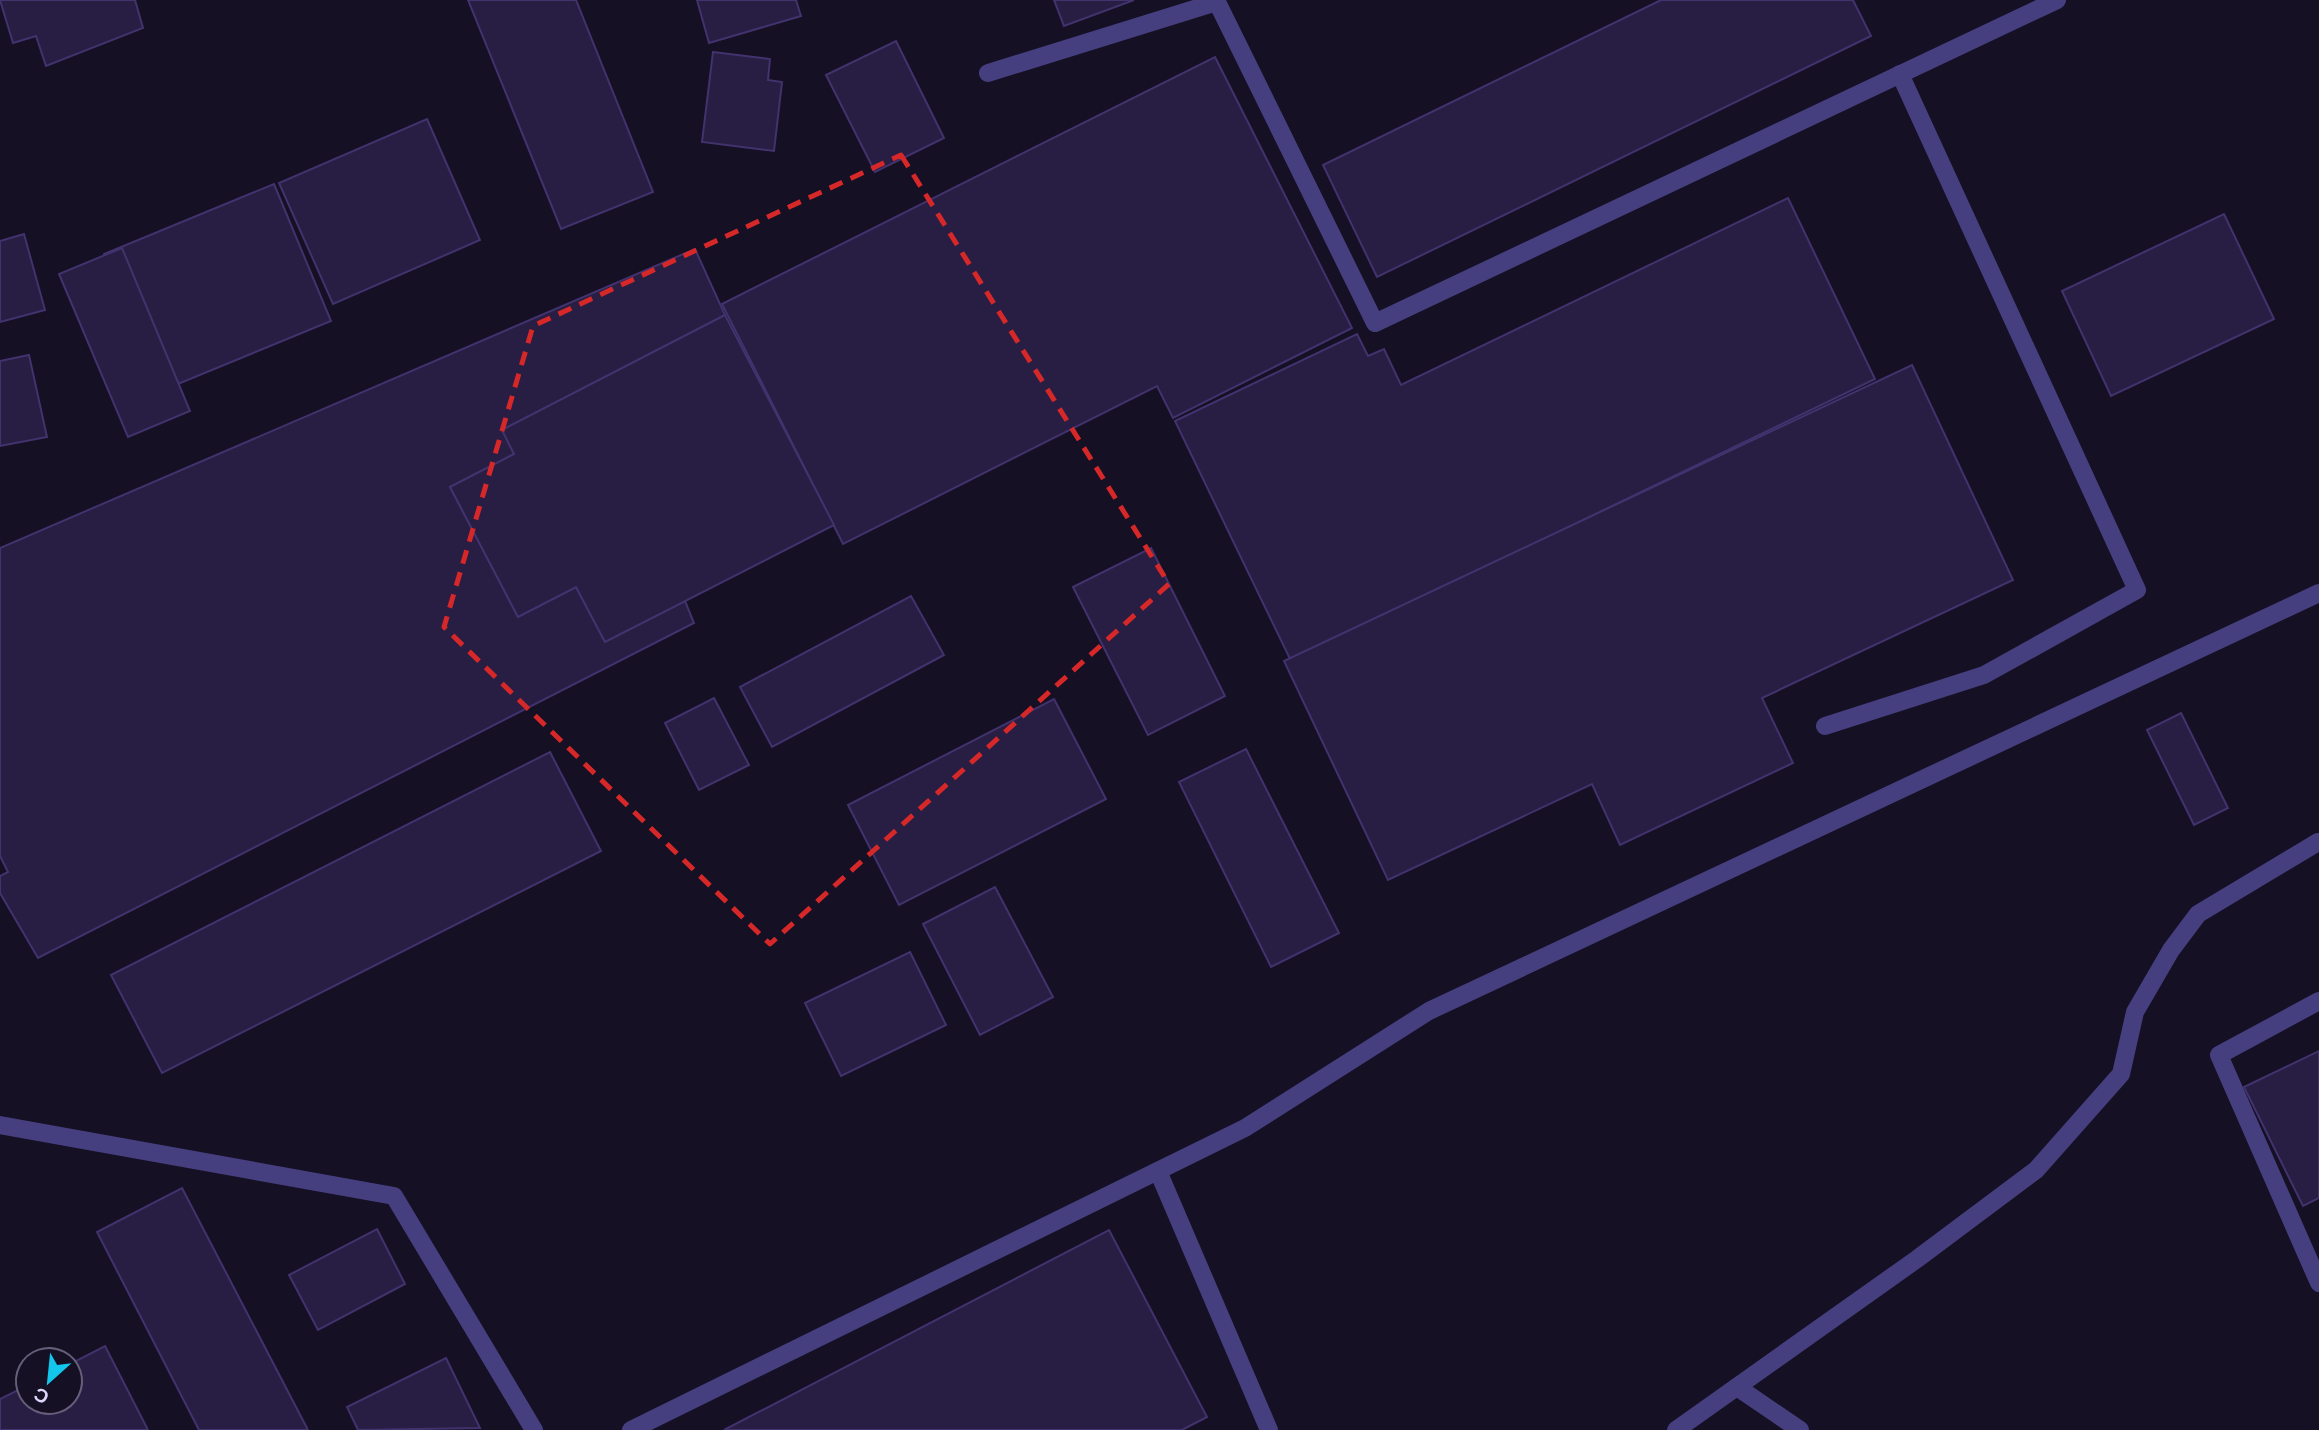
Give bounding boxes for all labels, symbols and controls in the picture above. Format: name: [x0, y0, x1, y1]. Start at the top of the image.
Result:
north arrow: [14, 1346, 84, 1416]
text: С: [29, 1383, 52, 1410]

